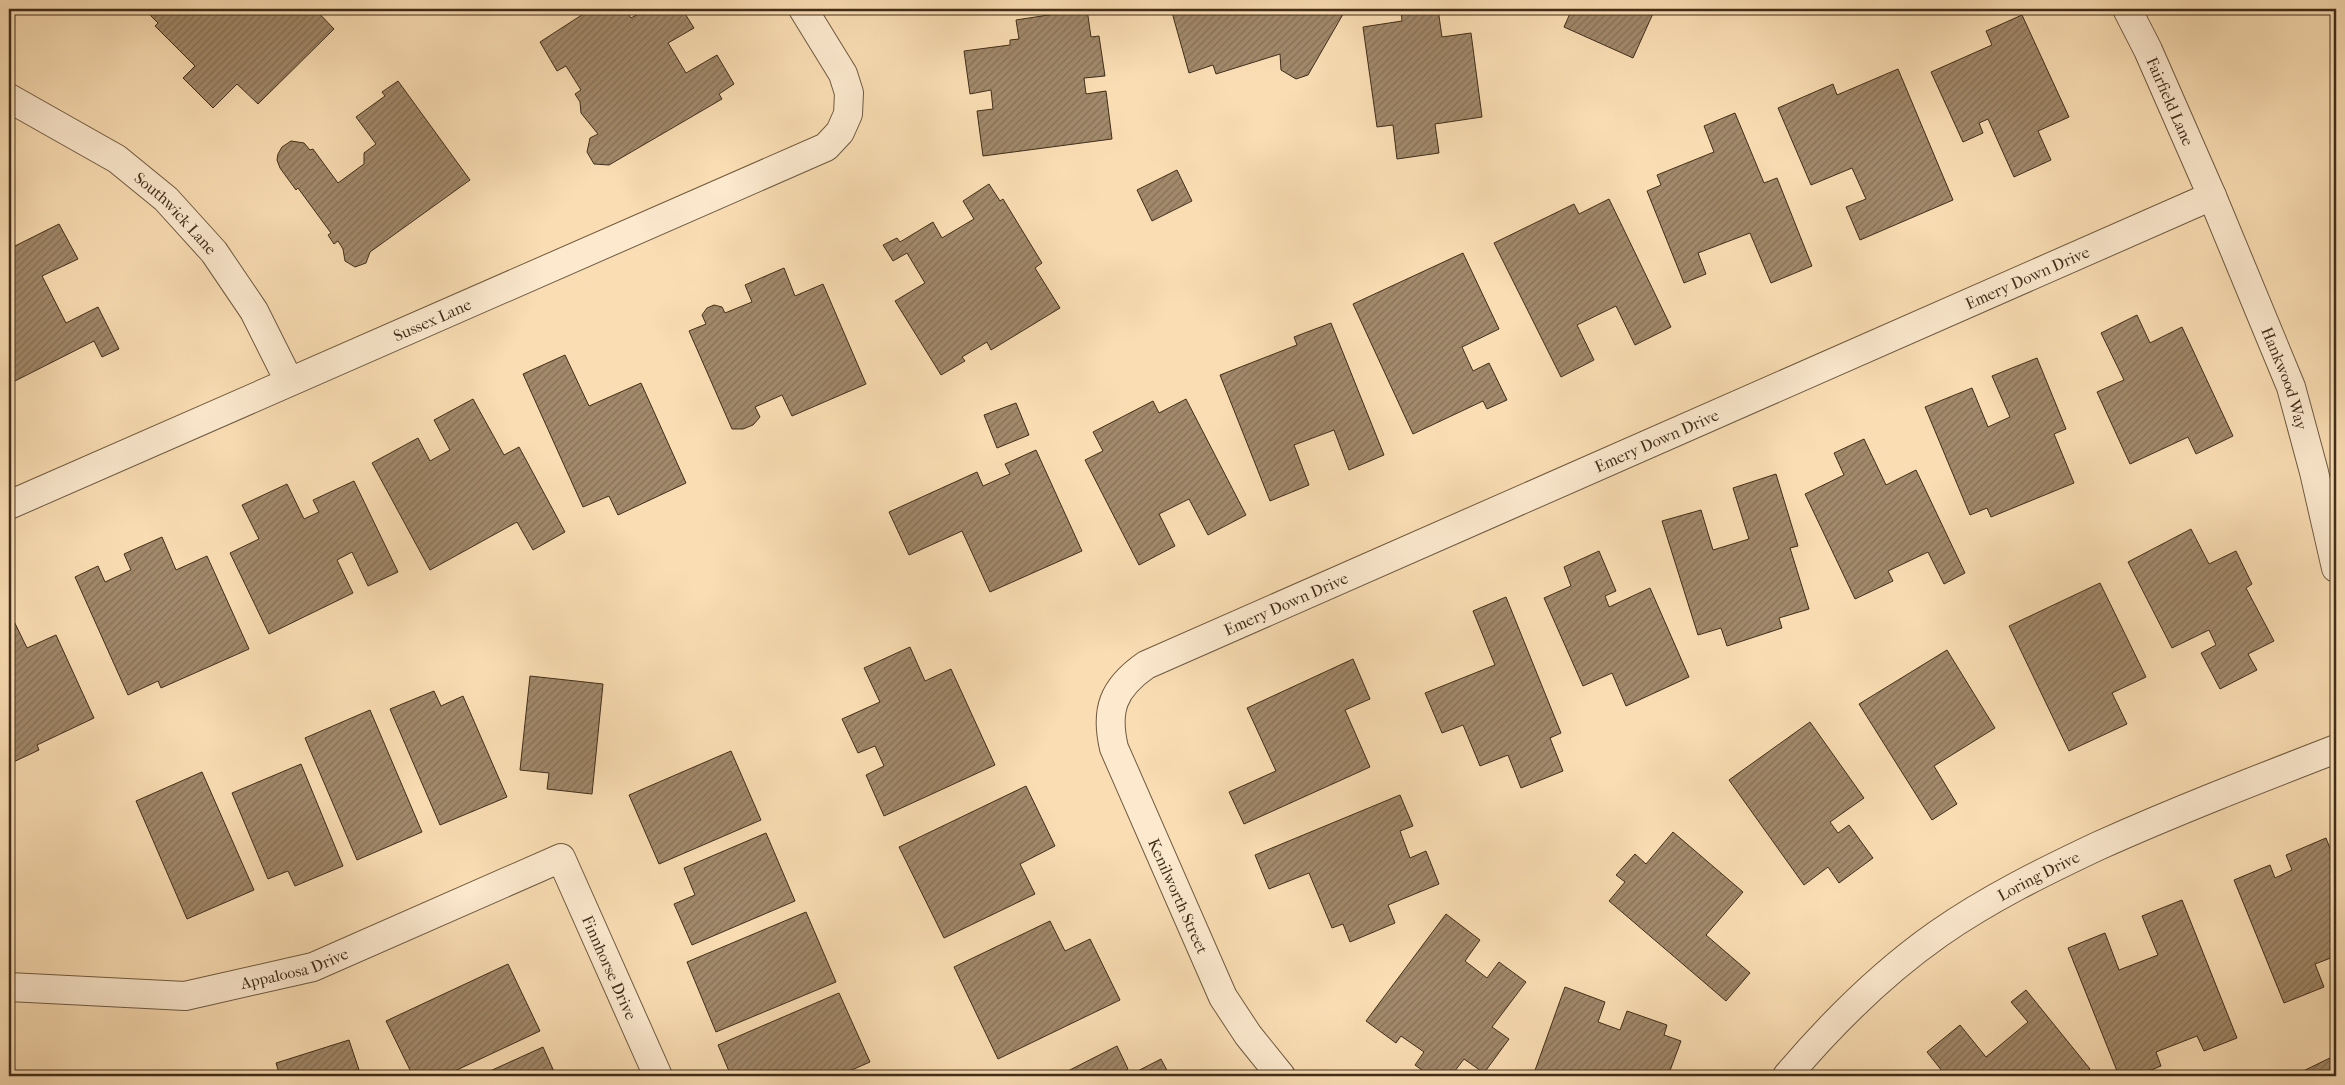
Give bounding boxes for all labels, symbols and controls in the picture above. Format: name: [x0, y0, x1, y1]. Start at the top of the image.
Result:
street label: Fairfield Lane: [2143, 54, 2198, 149]
street label: Southwick Lane: [131, 168, 221, 258]
street label: Emery Down Drive: [1962, 242, 2092, 313]
street label: Sussex Lane: [390, 294, 474, 345]
street label: Hankwood Way: [2258, 324, 2312, 432]
street label: Emery Down Drive: [1592, 405, 1721, 476]
street label: Emery Down Drive: [1221, 568, 1351, 639]
street label: Kenilworth Street: [1144, 835, 1212, 957]
street label: Loring Drive: [1994, 847, 2083, 905]
street label: Finnhorse Drive: [578, 912, 641, 1022]
street label: Appaloosa Drive: [237, 943, 351, 993]

